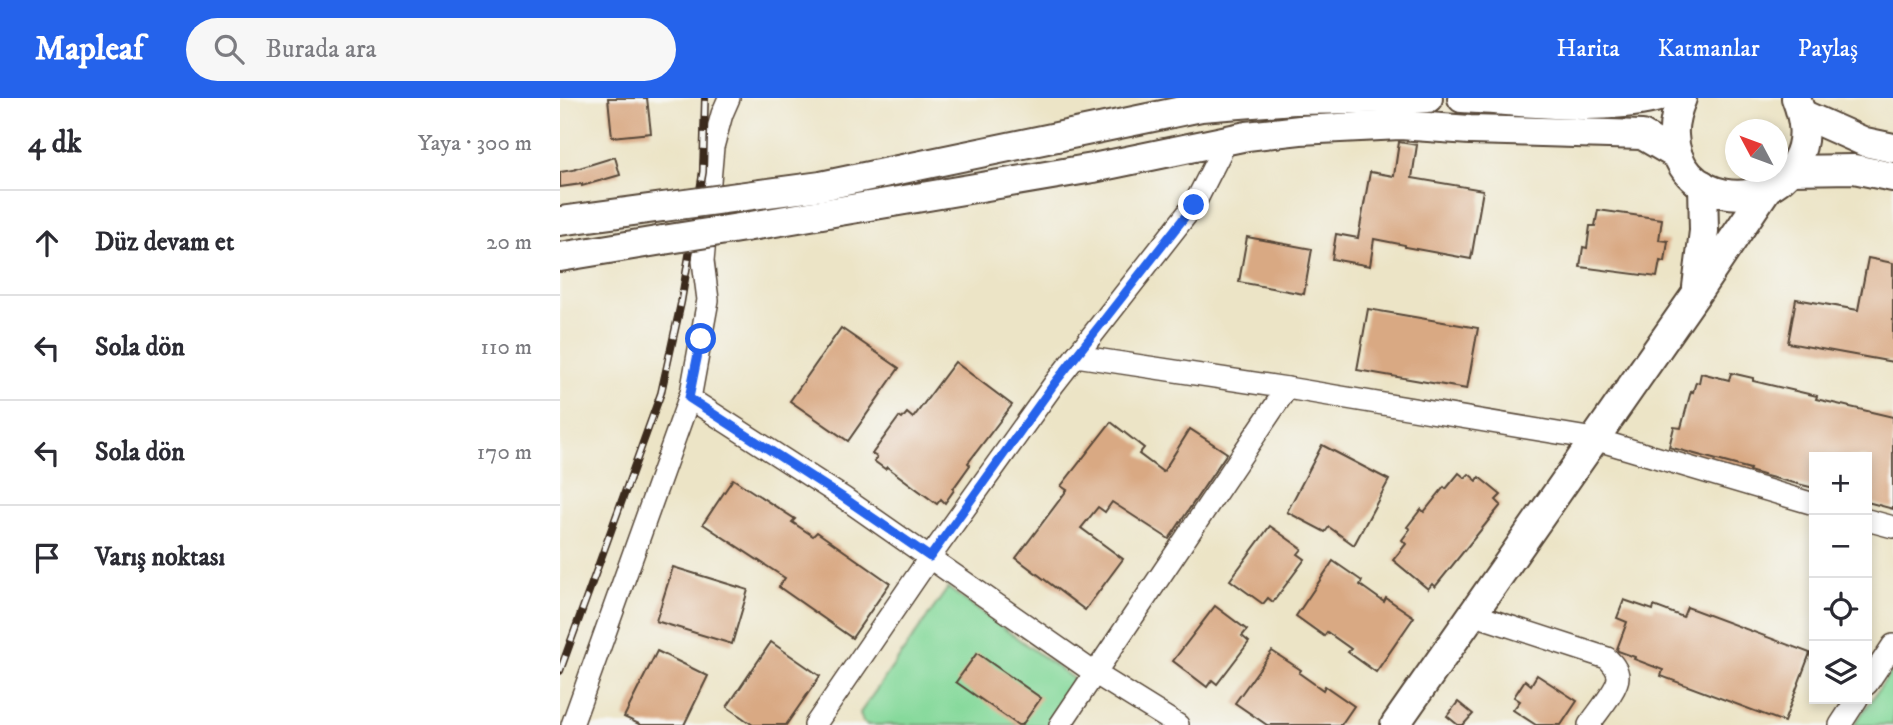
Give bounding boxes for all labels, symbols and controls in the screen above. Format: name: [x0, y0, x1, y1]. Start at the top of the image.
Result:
search box: [186, 18, 676, 81]
text: Mapleaf: [35, 29, 144, 70]
icon: search: [210, 30, 248, 68]
text: Burada ara: [266, 33, 377, 66]
text: Harita: [1556, 34, 1620, 64]
text: Katmanlar: [1658, 34, 1760, 64]
text: Paylaş: [1798, 34, 1858, 64]
north arrow: [1725, 119, 1788, 182]
text: 4 dk: [28, 125, 82, 162]
text: Yaya · 300 m: [418, 129, 532, 158]
route end: [1178, 189, 1209, 220]
icon: ahead: [28, 224, 66, 262]
text: Düz devam et: [95, 226, 234, 259]
text: 20 m: [486, 228, 532, 257]
route start: [685, 323, 716, 354]
icon: left: [28, 329, 66, 367]
text: Sola dön: [95, 331, 185, 364]
text: 110 m: [481, 333, 532, 362]
icon: left: [28, 434, 66, 472]
text: Sola dön: [95, 436, 185, 469]
text: 170 m: [477, 438, 532, 467]
map controls: [1809, 452, 1872, 704]
button: +: [1809, 452, 1872, 515]
button: −: [1809, 515, 1872, 578]
icon: arrive: [28, 539, 66, 577]
text: Varış noktası: [95, 541, 225, 574]
button: locate: [1809, 578, 1872, 641]
button: layers: [1809, 641, 1872, 704]

